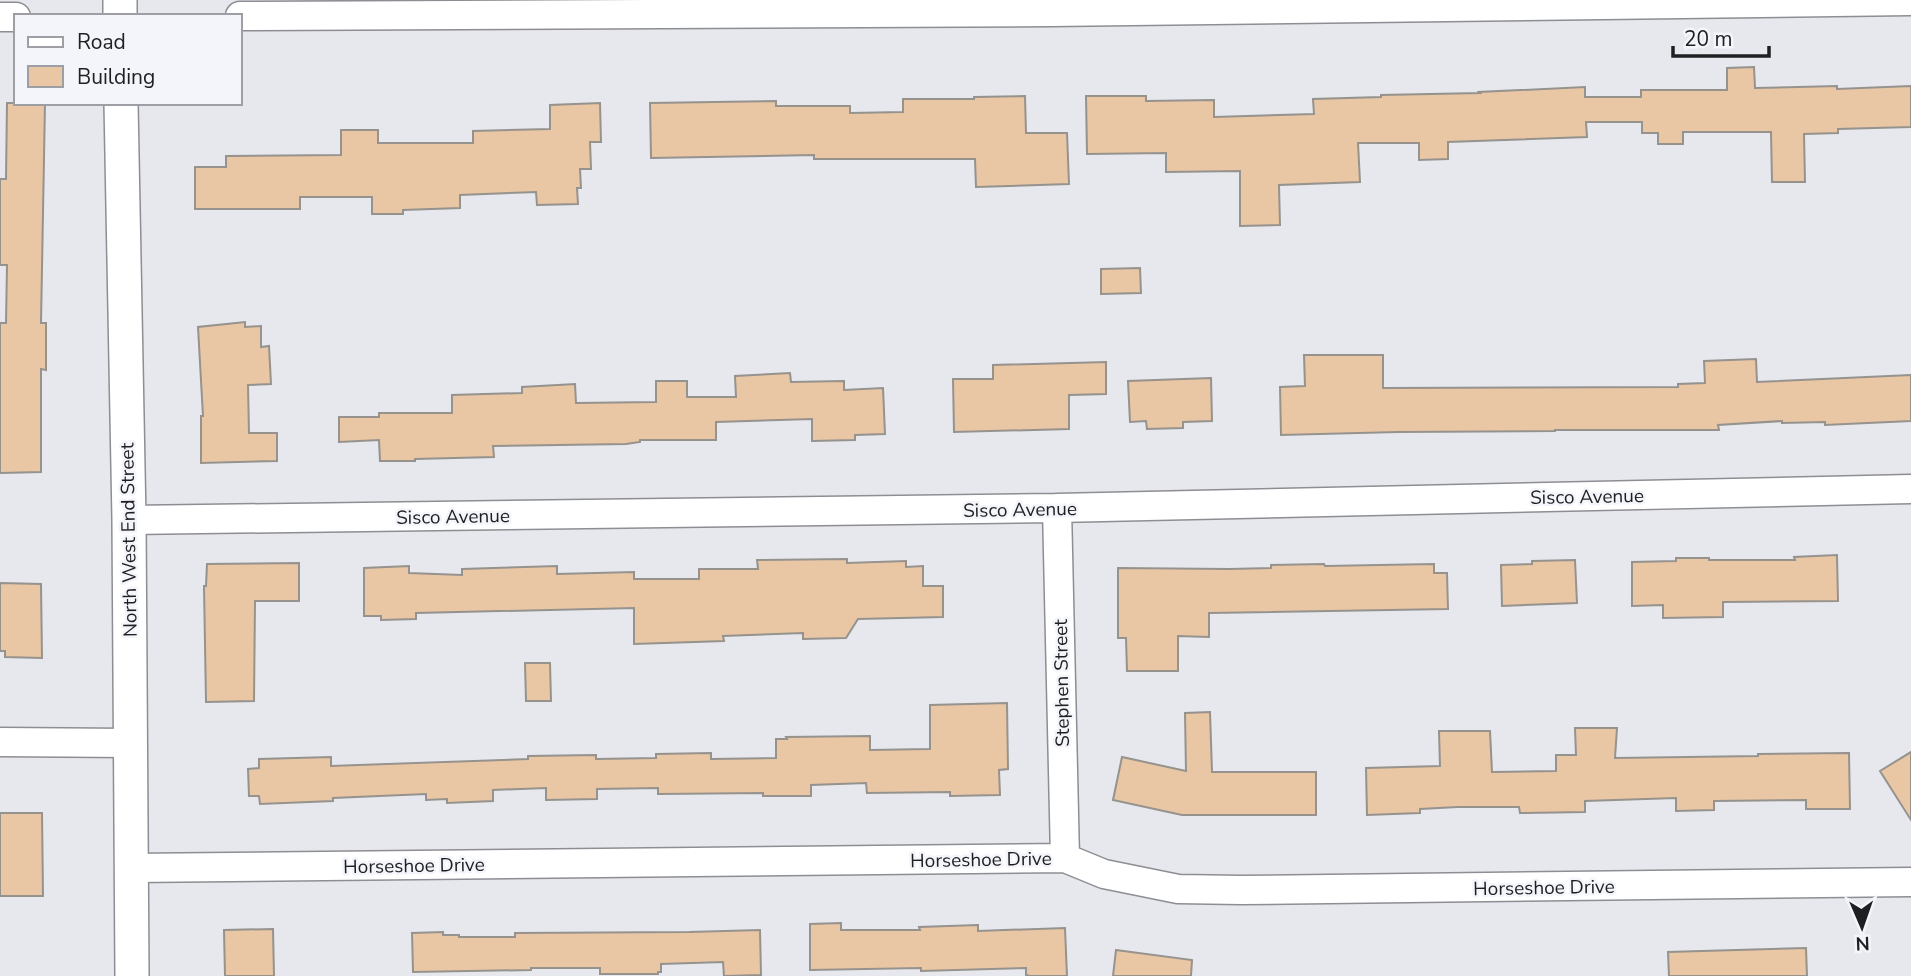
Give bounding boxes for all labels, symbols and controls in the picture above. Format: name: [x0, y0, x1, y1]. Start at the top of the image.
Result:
legend: [14, 14, 242, 105]
scale bar: [1673, 14, 1769, 58]
text: 20 m: [1684, 25, 1733, 53]
text: Road: [77, 28, 126, 56]
text: Building: [77, 63, 155, 91]
street label: North West End Street: [114, 442, 144, 637]
street label: Sisco Avenue: [1530, 483, 1644, 511]
street label: Sisco Avenue: [963, 496, 1077, 524]
street label: Sisco Avenue: [396, 503, 510, 531]
street label: Stephen Street: [1048, 619, 1076, 747]
street label: Horseshoe Drive: [910, 846, 1052, 874]
street label: Horseshoe Drive: [343, 852, 485, 880]
street label: Horseshoe Drive: [1473, 874, 1615, 902]
north arrow: [1827, 892, 1897, 962]
text: N: [1855, 930, 1870, 956]

